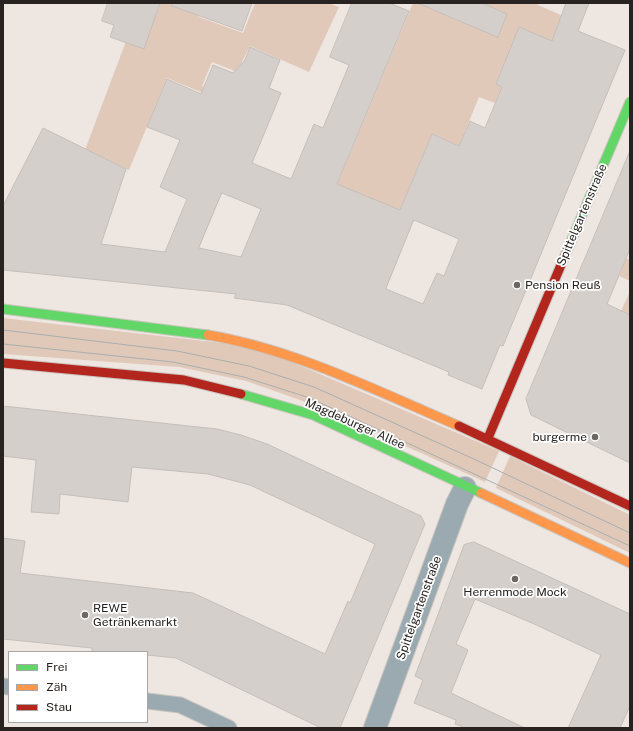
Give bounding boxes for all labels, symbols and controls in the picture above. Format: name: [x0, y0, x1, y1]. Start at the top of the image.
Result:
street label: Spittelgartenstraße: [554, 162, 610, 268]
place label: Pension Reuß: [525, 278, 601, 292]
marker: Pension Reuß: [512, 280, 522, 290]
street label: Magdeburger Allee: [303, 396, 407, 452]
place label: burgerme: [532, 430, 587, 444]
marker: burgerme: [590, 432, 600, 442]
street label: Spittelgartenstraße: [394, 554, 444, 662]
marker: Herrenmode Mock: [510, 574, 520, 584]
place label: Herrenmode Mock: [463, 585, 567, 599]
place label: REWE Getränkemarkt: [93, 601, 177, 629]
marker: REWE Getränkemarkt: [80, 610, 90, 620]
legend: [8, 651, 148, 723]
text: Frei: [46, 660, 68, 674]
text: Zäh: [46, 680, 67, 694]
text: Stau: [46, 700, 72, 714]

